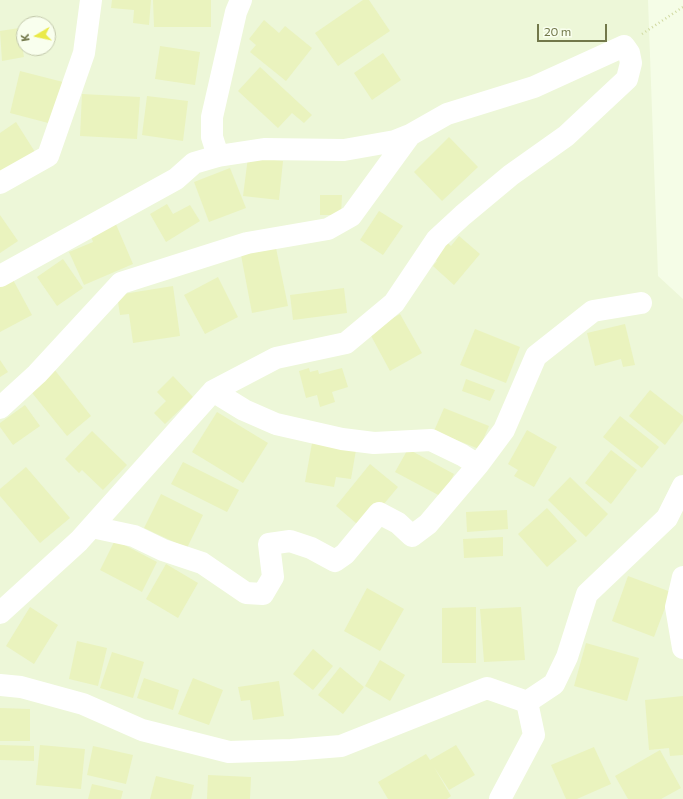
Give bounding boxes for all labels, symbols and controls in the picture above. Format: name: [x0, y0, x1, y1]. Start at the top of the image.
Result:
north arrow: [16, 16, 56, 56]
scale bar: [539, 16, 609, 42]
text: 20 m: [544, 24, 571, 38]
text: K: [18, 33, 32, 43]

